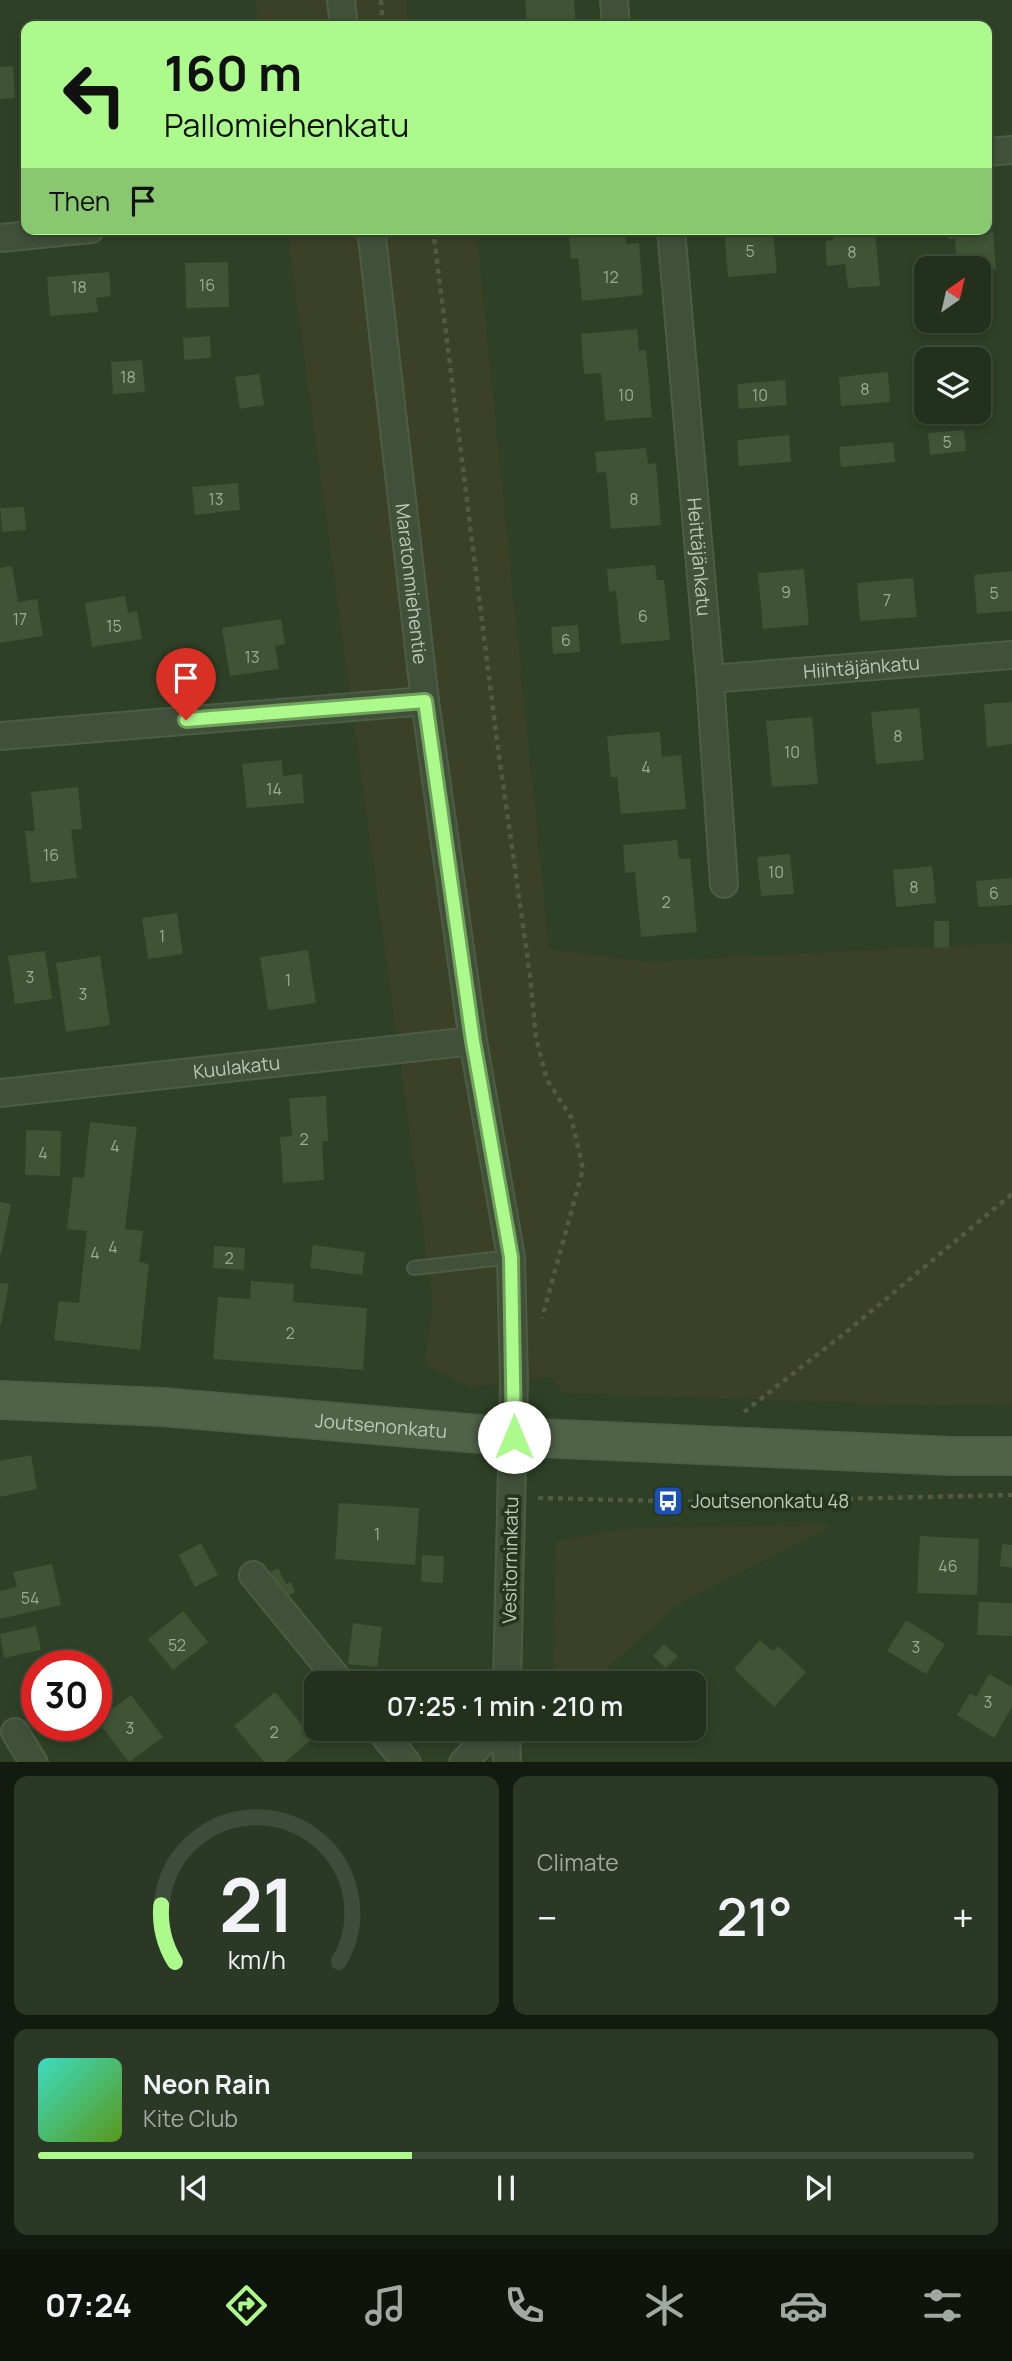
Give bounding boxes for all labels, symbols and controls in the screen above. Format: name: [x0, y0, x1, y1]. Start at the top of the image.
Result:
text: 160 m: [164, 39, 302, 106]
icon: left: [49, 49, 140, 140]
text: Pallomiehenkatu: [164, 103, 409, 147]
icon: arrive: [124, 182, 162, 220]
text: Then: [49, 183, 110, 219]
house number: 5: [745, 240, 755, 262]
house number: 8: [847, 241, 857, 263]
north arrow: [914, 256, 990, 332]
map controls: [914, 256, 991, 424]
house number: 12: [603, 266, 619, 288]
house number: 16: [199, 274, 215, 296]
house number: 18: [71, 276, 87, 298]
button: layers: [914, 347, 991, 424]
house number: 18: [120, 366, 136, 388]
house number: 8: [860, 378, 870, 400]
house number: 10: [618, 384, 634, 406]
house number: 10: [752, 384, 768, 406]
house number: 5: [942, 431, 952, 453]
house number: 13: [208, 488, 224, 510]
house number: 8: [629, 488, 639, 510]
street label: Heittäjänkatu: [681, 496, 717, 617]
street label: Maratonmiehentie: [389, 502, 434, 665]
house number: 9: [781, 581, 791, 603]
house number: 5: [989, 582, 999, 604]
house number: 7: [883, 589, 891, 611]
house number: 6: [638, 605, 648, 627]
house number: 17: [13, 608, 27, 630]
house number: 15: [106, 615, 122, 637]
house number: 6: [561, 629, 571, 651]
house number: 13: [244, 646, 260, 668]
pin: [156, 648, 216, 720]
street label: Hiihtäjänkatu: [802, 649, 921, 685]
icon: arrive: [167, 659, 205, 697]
house number: 8: [893, 725, 903, 747]
house number: 10: [784, 741, 800, 763]
house number: 4: [641, 756, 651, 778]
house number: 14: [266, 778, 282, 800]
house number: 16: [43, 844, 59, 866]
house number: 10: [768, 861, 784, 883]
house number: 8: [909, 876, 919, 898]
house number: 6: [989, 882, 999, 904]
house number: 2: [661, 891, 671, 913]
house number: 1: [159, 925, 165, 947]
house number: 3: [26, 966, 34, 988]
house number: 1: [285, 969, 291, 991]
house number: 3: [79, 983, 87, 1005]
street label: Kuulakatu: [192, 1049, 281, 1085]
house number: 2: [299, 1128, 309, 1150]
house number: 4: [110, 1135, 120, 1157]
house number: 4: [38, 1142, 48, 1164]
house number: 4: [108, 1236, 118, 1258]
house number: 4: [90, 1242, 100, 1264]
house number: 2: [224, 1247, 234, 1269]
house number: 2: [285, 1322, 295, 1344]
position arrow: [477, 1400, 551, 1474]
street label: Joutsenonkatu: [314, 1407, 448, 1444]
bus stop icon: Joutsenonkatu 48: [651, 1484, 685, 1518]
place label: Joutsenonkatu 48: [691, 1488, 849, 1514]
street label: Vesitorninkatu: [496, 1496, 524, 1624]
house number: 1: [374, 1523, 380, 1545]
house number: 46: [938, 1555, 958, 1577]
house number: 54: [21, 1587, 39, 1609]
house number: 52: [168, 1634, 186, 1656]
house number: 3: [912, 1636, 920, 1658]
speed limit sign: 30: [21, 1650, 112, 1741]
text: 07:25 · 1 min · 210 m: [387, 1688, 623, 1724]
house number: 3: [984, 1691, 992, 1713]
house number: 3: [126, 1717, 134, 1739]
house number: 2: [269, 1721, 279, 1743]
text: Climate: [537, 1846, 619, 1878]
text: 21: [219, 1854, 294, 1954]
text: 21°: [717, 1881, 793, 1952]
text: −: [537, 1891, 558, 1943]
text: +: [952, 1891, 974, 1943]
text: km/h: [227, 1941, 286, 1976]
text: Neon Rain: [143, 2066, 271, 2102]
text: Kite Club: [143, 2102, 238, 2134]
icon: previous: [175, 2169, 213, 2207]
icon: pause: [487, 2169, 525, 2207]
icon: next: [799, 2169, 837, 2207]
icon: directions: [222, 2281, 271, 2330]
icon: music: [361, 2281, 410, 2330]
icon: phone: [500, 2281, 549, 2330]
icon: climate: [640, 2281, 689, 2330]
icon: car: [779, 2281, 828, 2330]
icon: filters: [918, 2281, 967, 2330]
text: 07:24: [45, 2283, 132, 2327]

